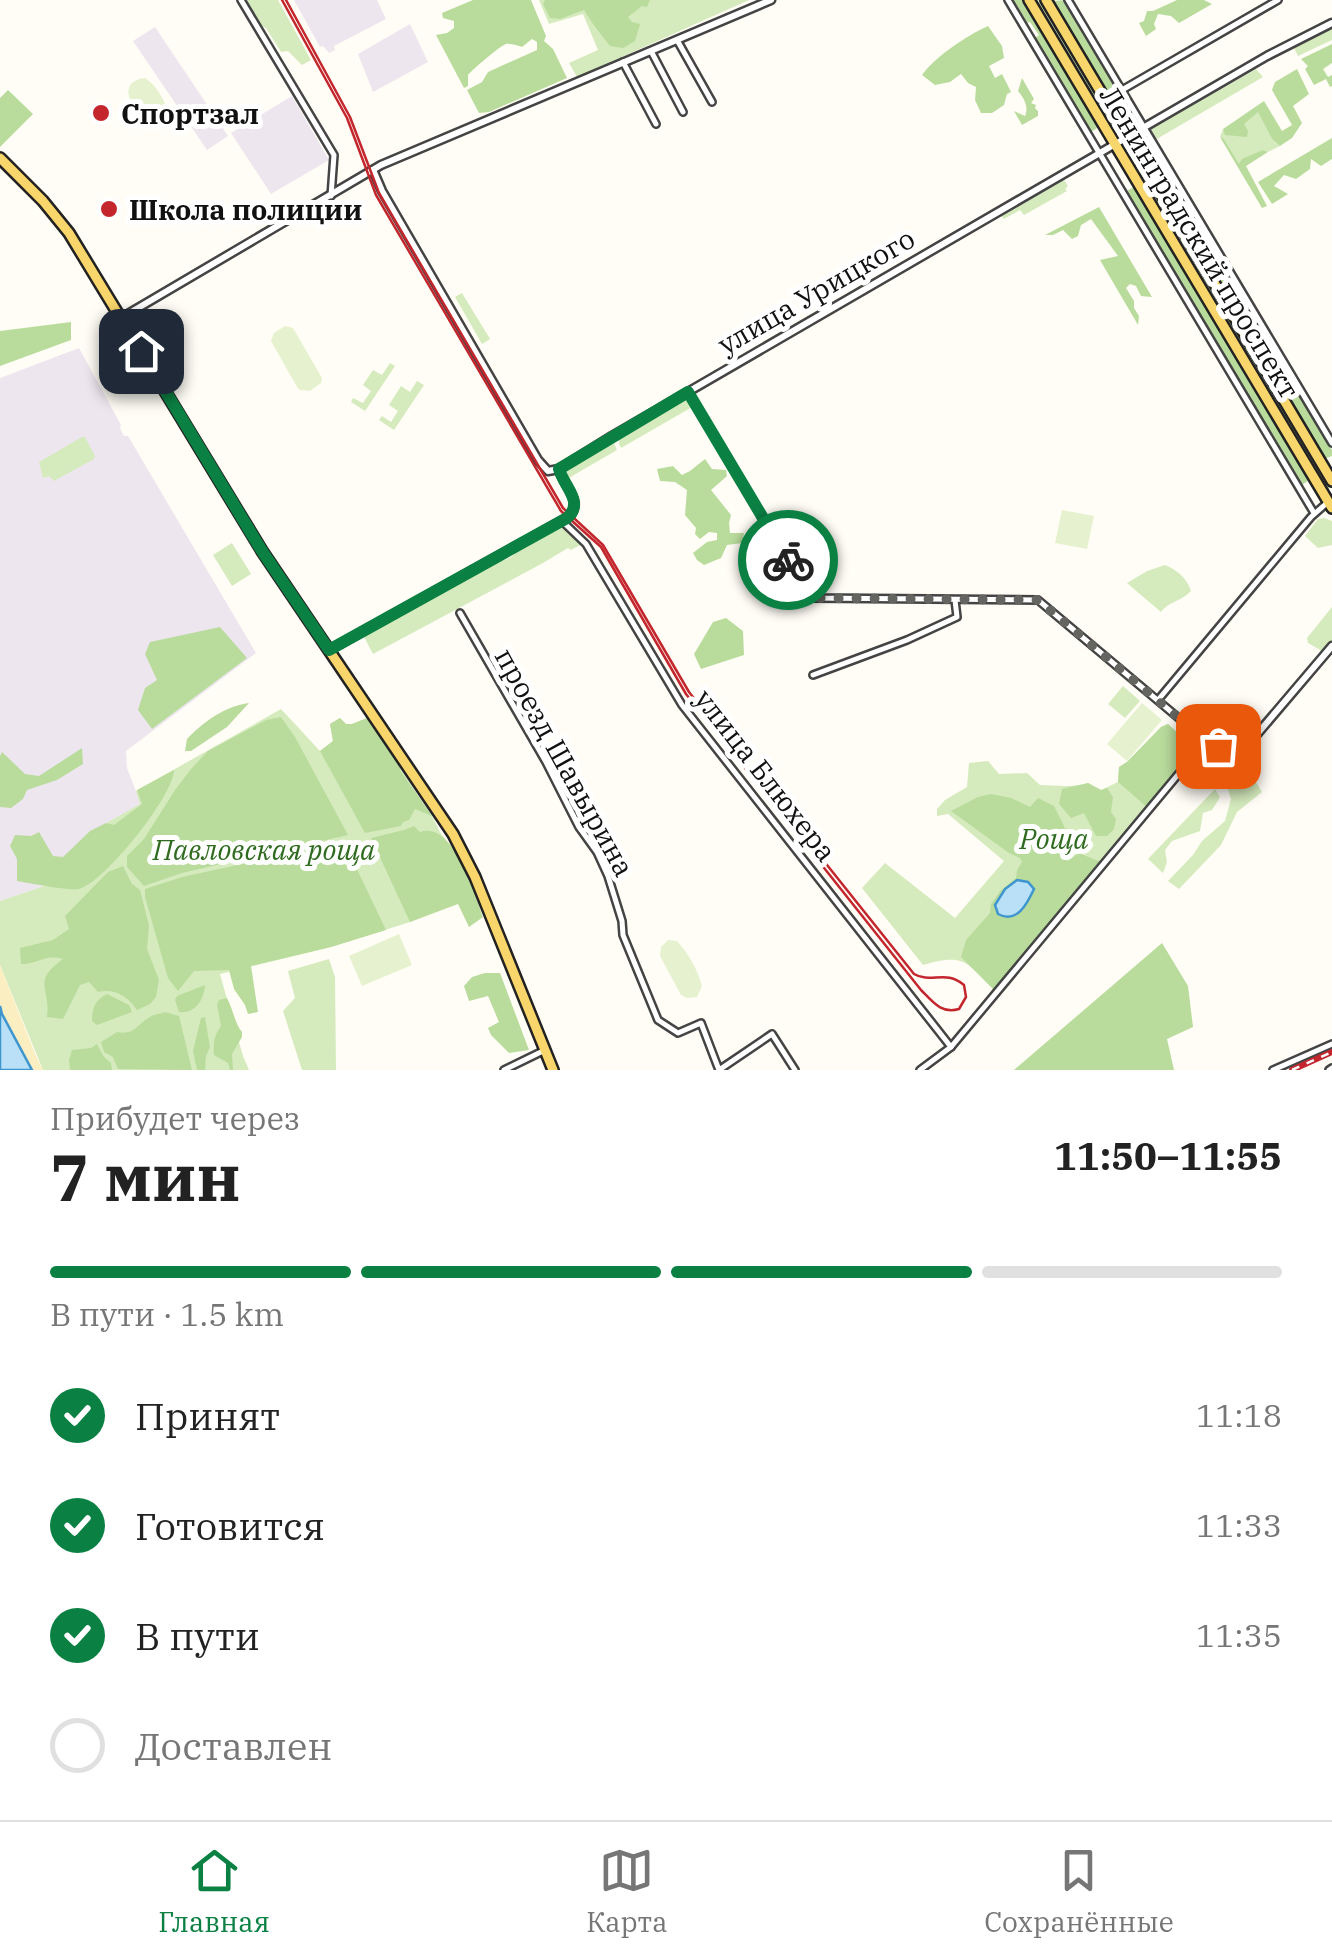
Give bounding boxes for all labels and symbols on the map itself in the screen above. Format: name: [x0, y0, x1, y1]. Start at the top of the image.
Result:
street label: Ленинградский проспект: [1092, 79, 1308, 405]
place label: Спортзал: [121, 95, 259, 132]
marker: Спортзал: [90, 102, 112, 124]
place label: Школа полиции: [129, 191, 362, 228]
marker: Школа полиции: [98, 198, 120, 220]
street label: улица Урицкого: [711, 220, 921, 362]
pin: [99, 309, 184, 394]
courier: [738, 510, 838, 610]
street label: проезд Шавырина: [487, 641, 643, 883]
street label: улица Блюхера: [687, 681, 845, 869]
pin: [1176, 704, 1261, 789]
park label: Роща: [1019, 820, 1088, 857]
park label: Павловская роща: [152, 831, 375, 868]

